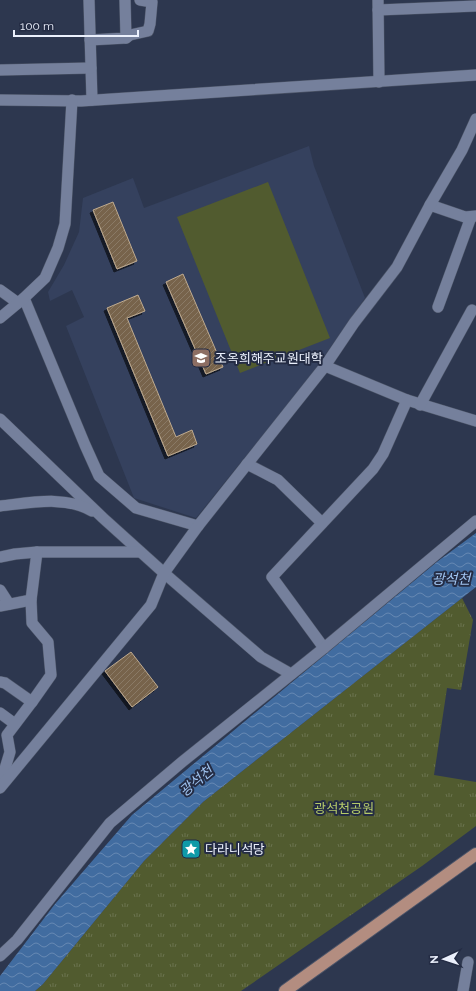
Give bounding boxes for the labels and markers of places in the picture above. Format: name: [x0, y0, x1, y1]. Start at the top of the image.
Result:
school or university icon: 조옥희해주교원대학: [190, 347, 212, 369]
place label: 조옥희해주교원대학: [215, 351, 323, 366]
place icon: 다라니석당: [180, 838, 202, 860]
place label: 다라니석당: [205, 842, 265, 857]

